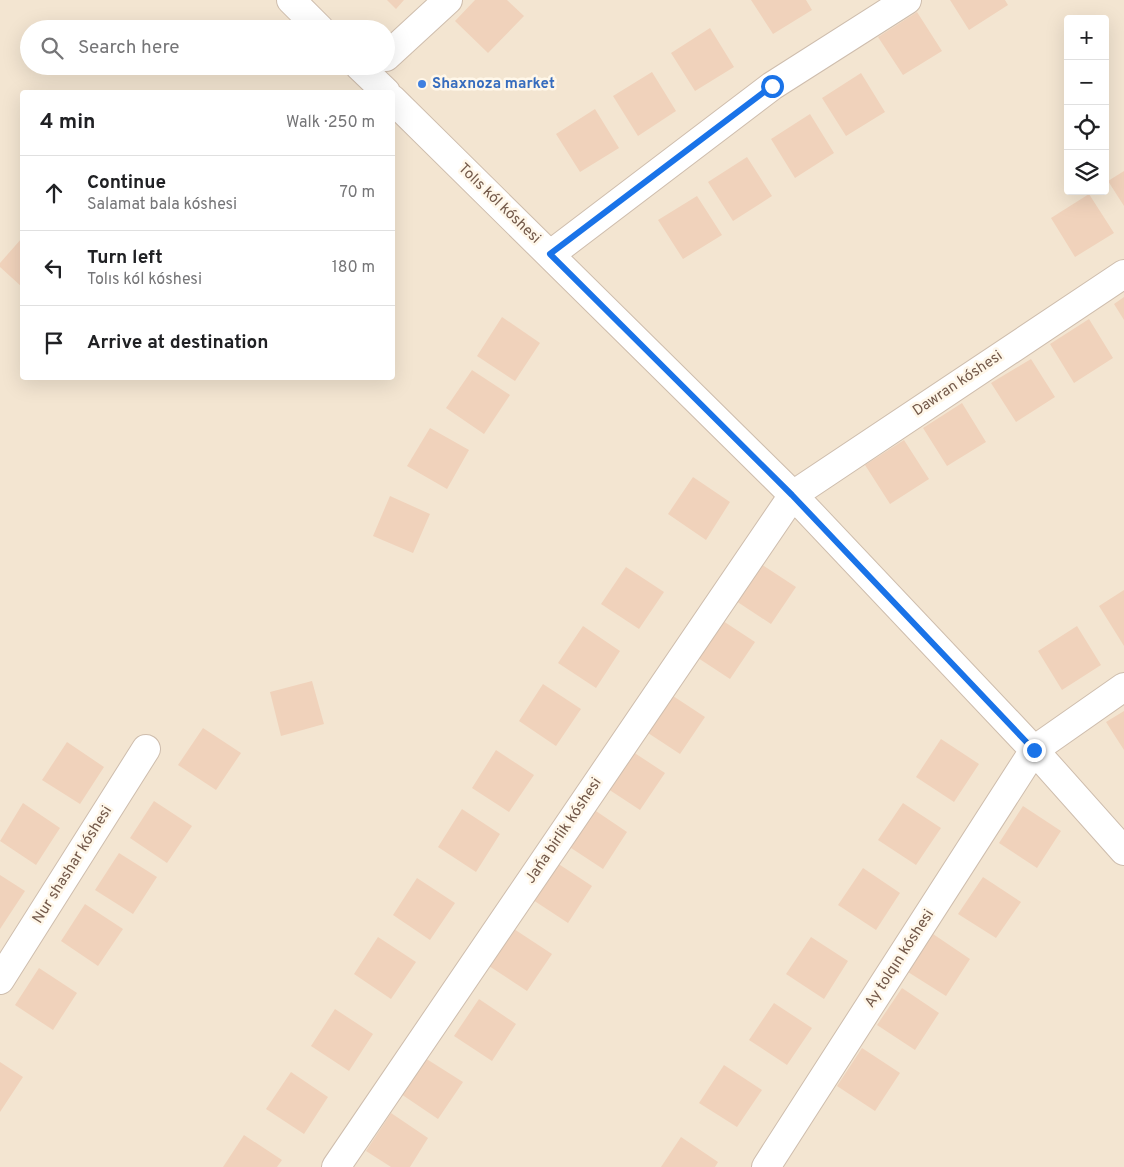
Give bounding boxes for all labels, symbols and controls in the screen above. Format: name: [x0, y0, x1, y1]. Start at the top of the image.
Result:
map controls: [1064, 15, 1109, 195]
button: +: [1064, 15, 1109, 60]
search box: [20, 20, 395, 75]
icon: search: [38, 34, 66, 62]
text: Search here: [78, 36, 180, 60]
button: −: [1064, 60, 1109, 105]
place label: Shaxnoza market: [432, 75, 555, 94]
route start: [761, 75, 784, 98]
marker: Shaxnoza market: [416, 78, 428, 90]
button: locate: [1064, 105, 1109, 150]
text: 4 min: [40, 109, 96, 136]
text: Walk · 250 m: [286, 113, 375, 133]
button: layers: [1064, 150, 1109, 195]
street label: Tolıs kól kóshesi: [454, 160, 544, 248]
text: Continue: [87, 171, 166, 195]
icon: ahead: [40, 179, 68, 207]
text: 70 m: [340, 183, 375, 203]
text: Salamat bala kóshesi: [87, 195, 237, 215]
text: Turn left: [87, 246, 163, 270]
icon: left: [40, 254, 68, 282]
text: 180 m: [332, 258, 375, 278]
text: Tolıs kól kóshesi: [87, 270, 202, 290]
icon: arrive: [40, 329, 68, 357]
text: Arrive at destination: [87, 331, 268, 355]
street label: Dawran kóshesi: [909, 347, 1007, 421]
route end: [1023, 739, 1046, 762]
street label: Jańa birlik kóshesi: [522, 774, 606, 888]
street label: Nur shashar kóshesi: [29, 803, 117, 927]
street label: Ay tolqın kóshesi: [861, 906, 939, 1012]

